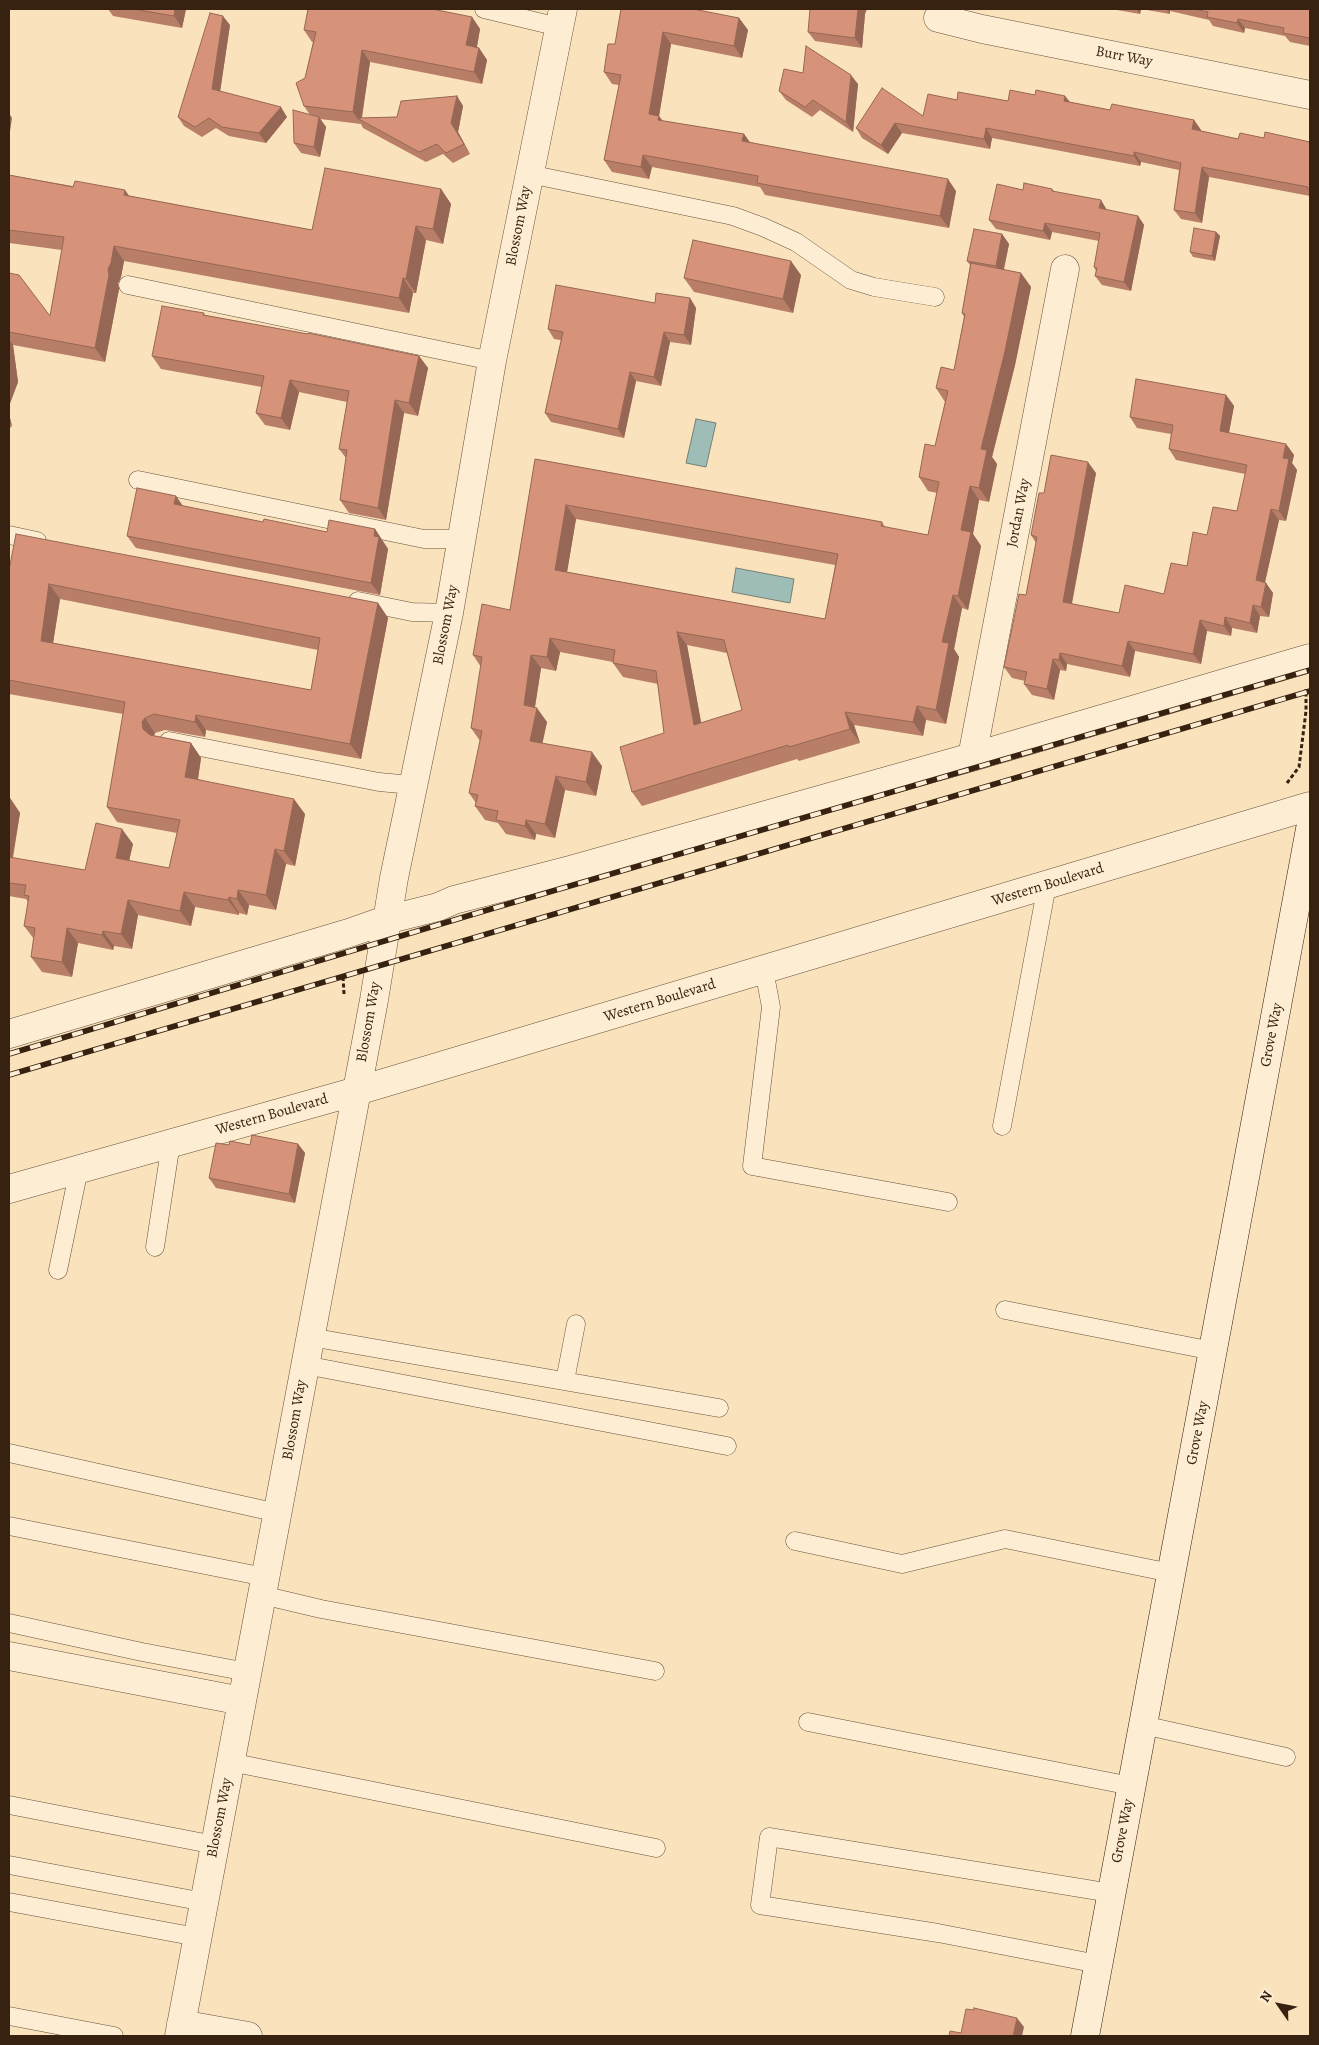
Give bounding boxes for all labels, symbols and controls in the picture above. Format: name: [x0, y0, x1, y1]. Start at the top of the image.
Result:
street label: Burr Way: [1094, 43, 1154, 71]
street label: Blossom Way: [502, 184, 536, 268]
street label: Jordan Way: [1004, 477, 1034, 549]
street label: Blossom Way: [429, 583, 463, 667]
street label: Western Boulevard: [990, 859, 1106, 911]
street label: Western Boulevard: [602, 975, 718, 1027]
street label: Blossom Way: [353, 980, 385, 1064]
street label: Grove Way: [1257, 1001, 1287, 1069]
street label: Western Boulevard: [214, 1090, 330, 1140]
street label: Blossom Way: [279, 1378, 311, 1462]
street label: Grove Way: [1183, 1399, 1213, 1467]
street label: Blossom Way: [203, 1776, 237, 1860]
street label: Grove Way: [1108, 1797, 1138, 1865]
north arrow: [1254, 1980, 1304, 2030]
text: N: [1255, 1987, 1277, 2006]

